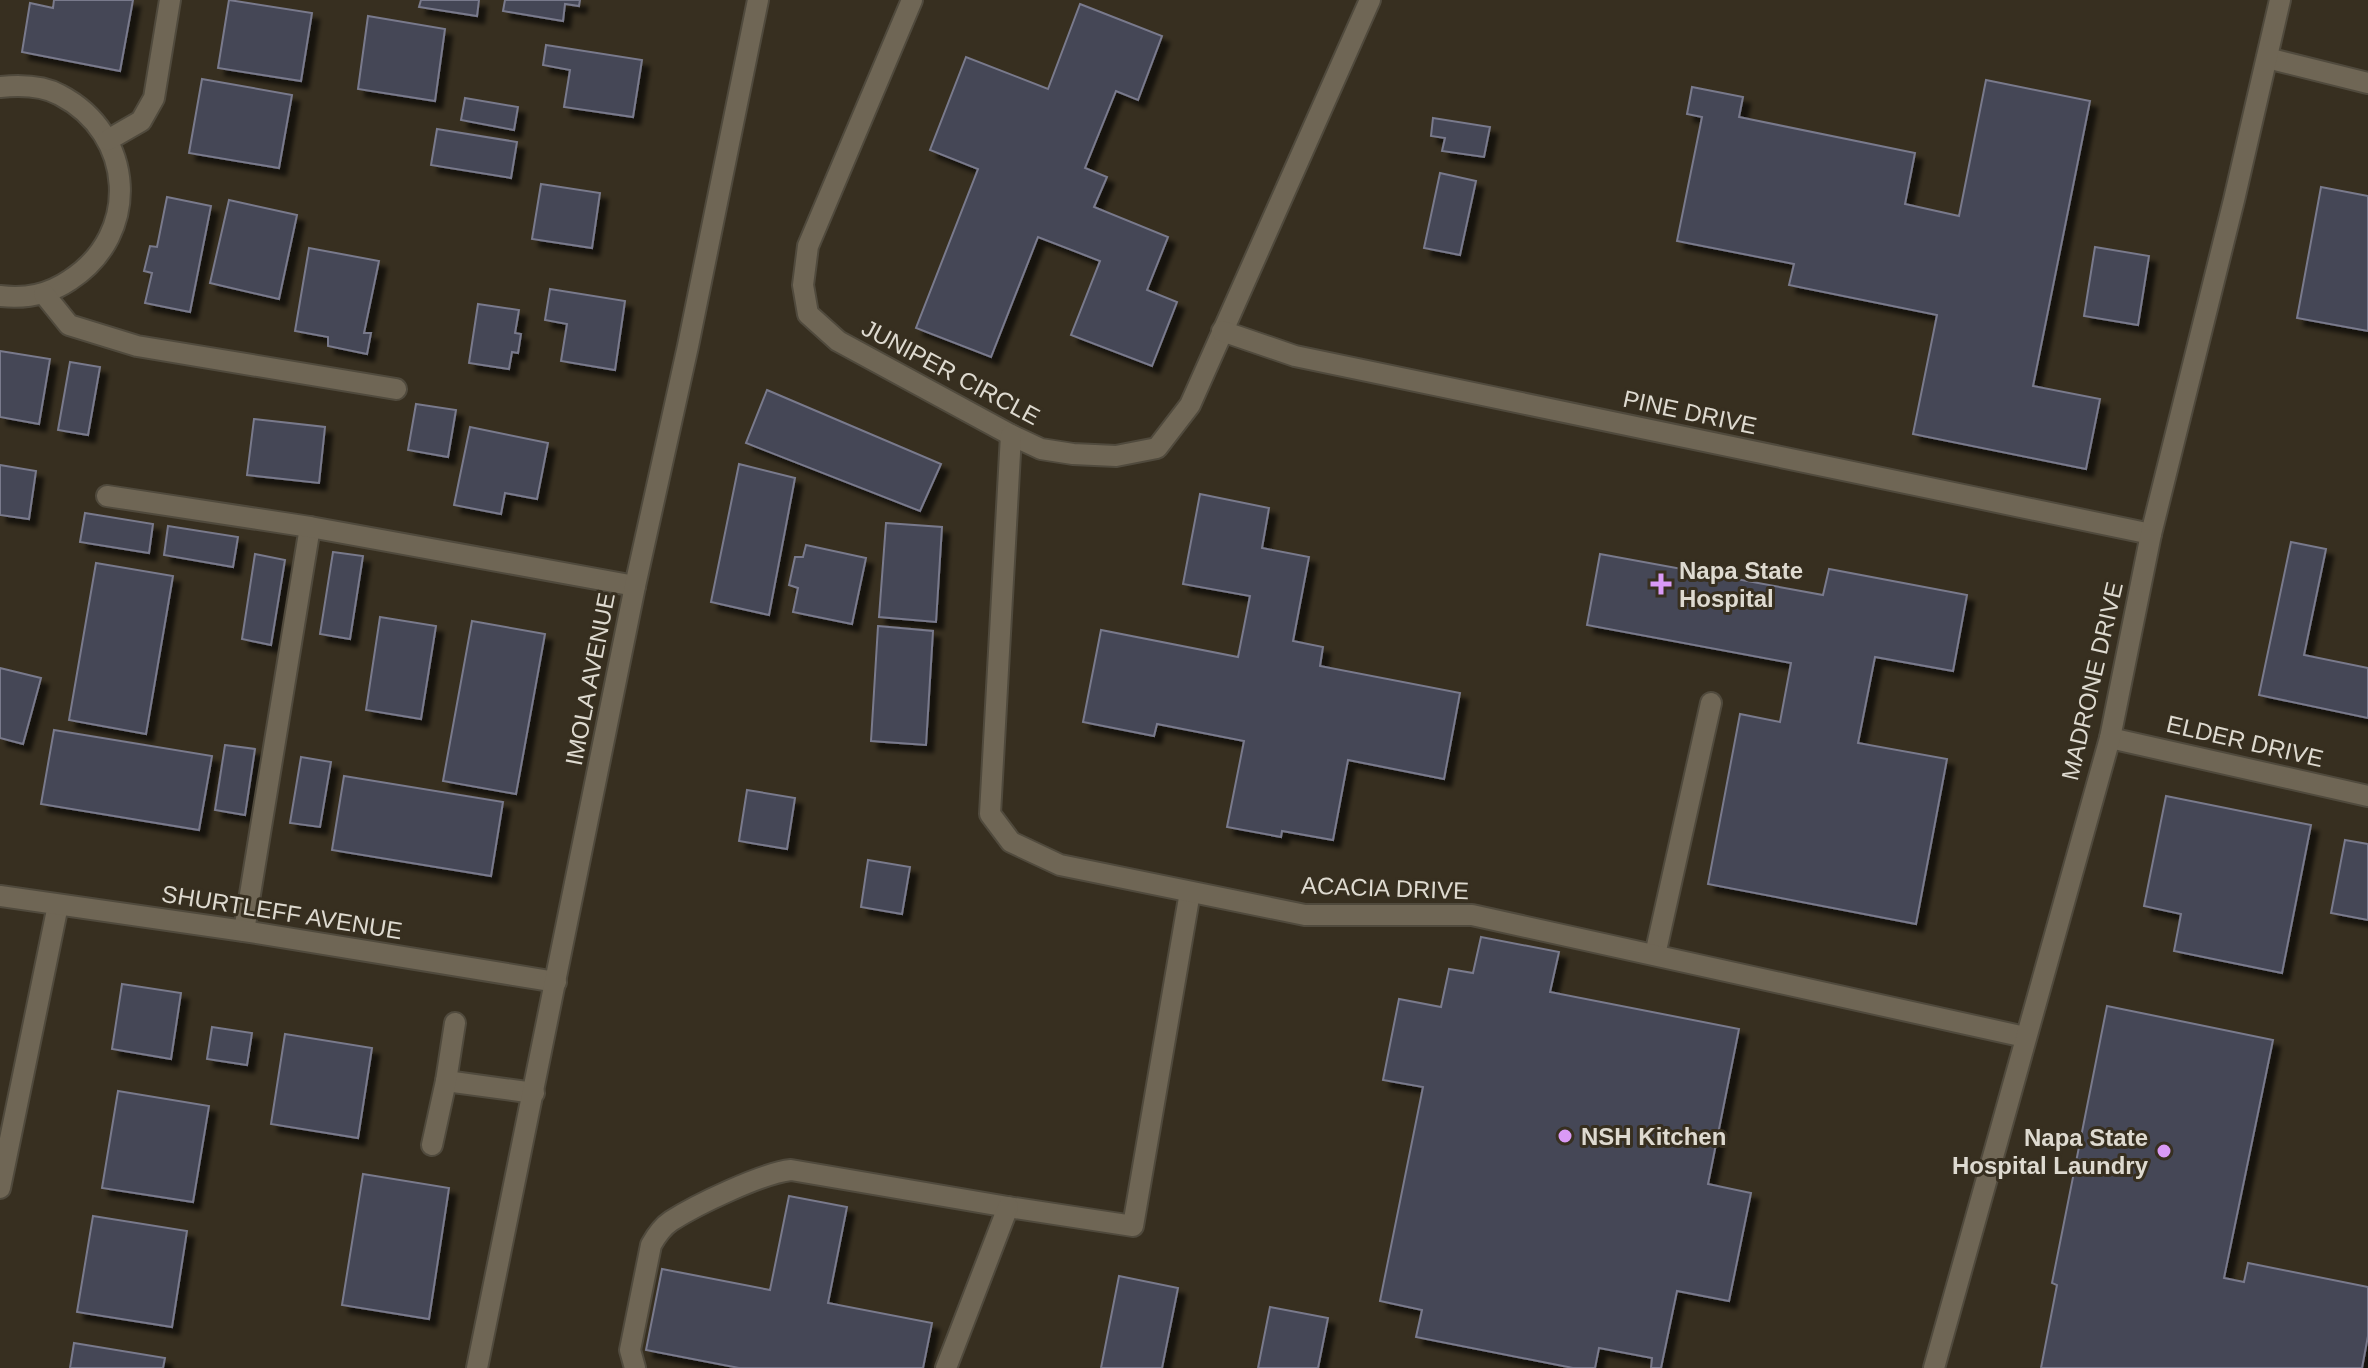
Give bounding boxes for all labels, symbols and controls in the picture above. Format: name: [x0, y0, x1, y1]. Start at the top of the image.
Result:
street label: JUNIPER CIRCLE: [858, 314, 1044, 430]
street label: PINE DRIVE: [1621, 385, 1759, 439]
place label: Napa State Hospital: [1679, 557, 1803, 612]
marker: Napa State Hospital: [1650, 573, 1672, 595]
street label: MADRONE DRIVE: [2056, 579, 2128, 783]
street label: IMOLA AVENUE: [560, 590, 620, 768]
street label: ELDER DRIVE: [2164, 710, 2326, 772]
street label: ACACIA DRIVE: [1301, 872, 1469, 904]
street label: SHURTLEFF AVENUE: [160, 880, 404, 944]
place label: NSH Kitchen: [1581, 1123, 1726, 1150]
place label: Napa State Hospital Laundry: [1952, 1124, 2149, 1179]
marker: NSH Kitchen: [1556, 1127, 1574, 1145]
marker: Napa State Hospital Laundry: [2155, 1142, 2173, 1160]

